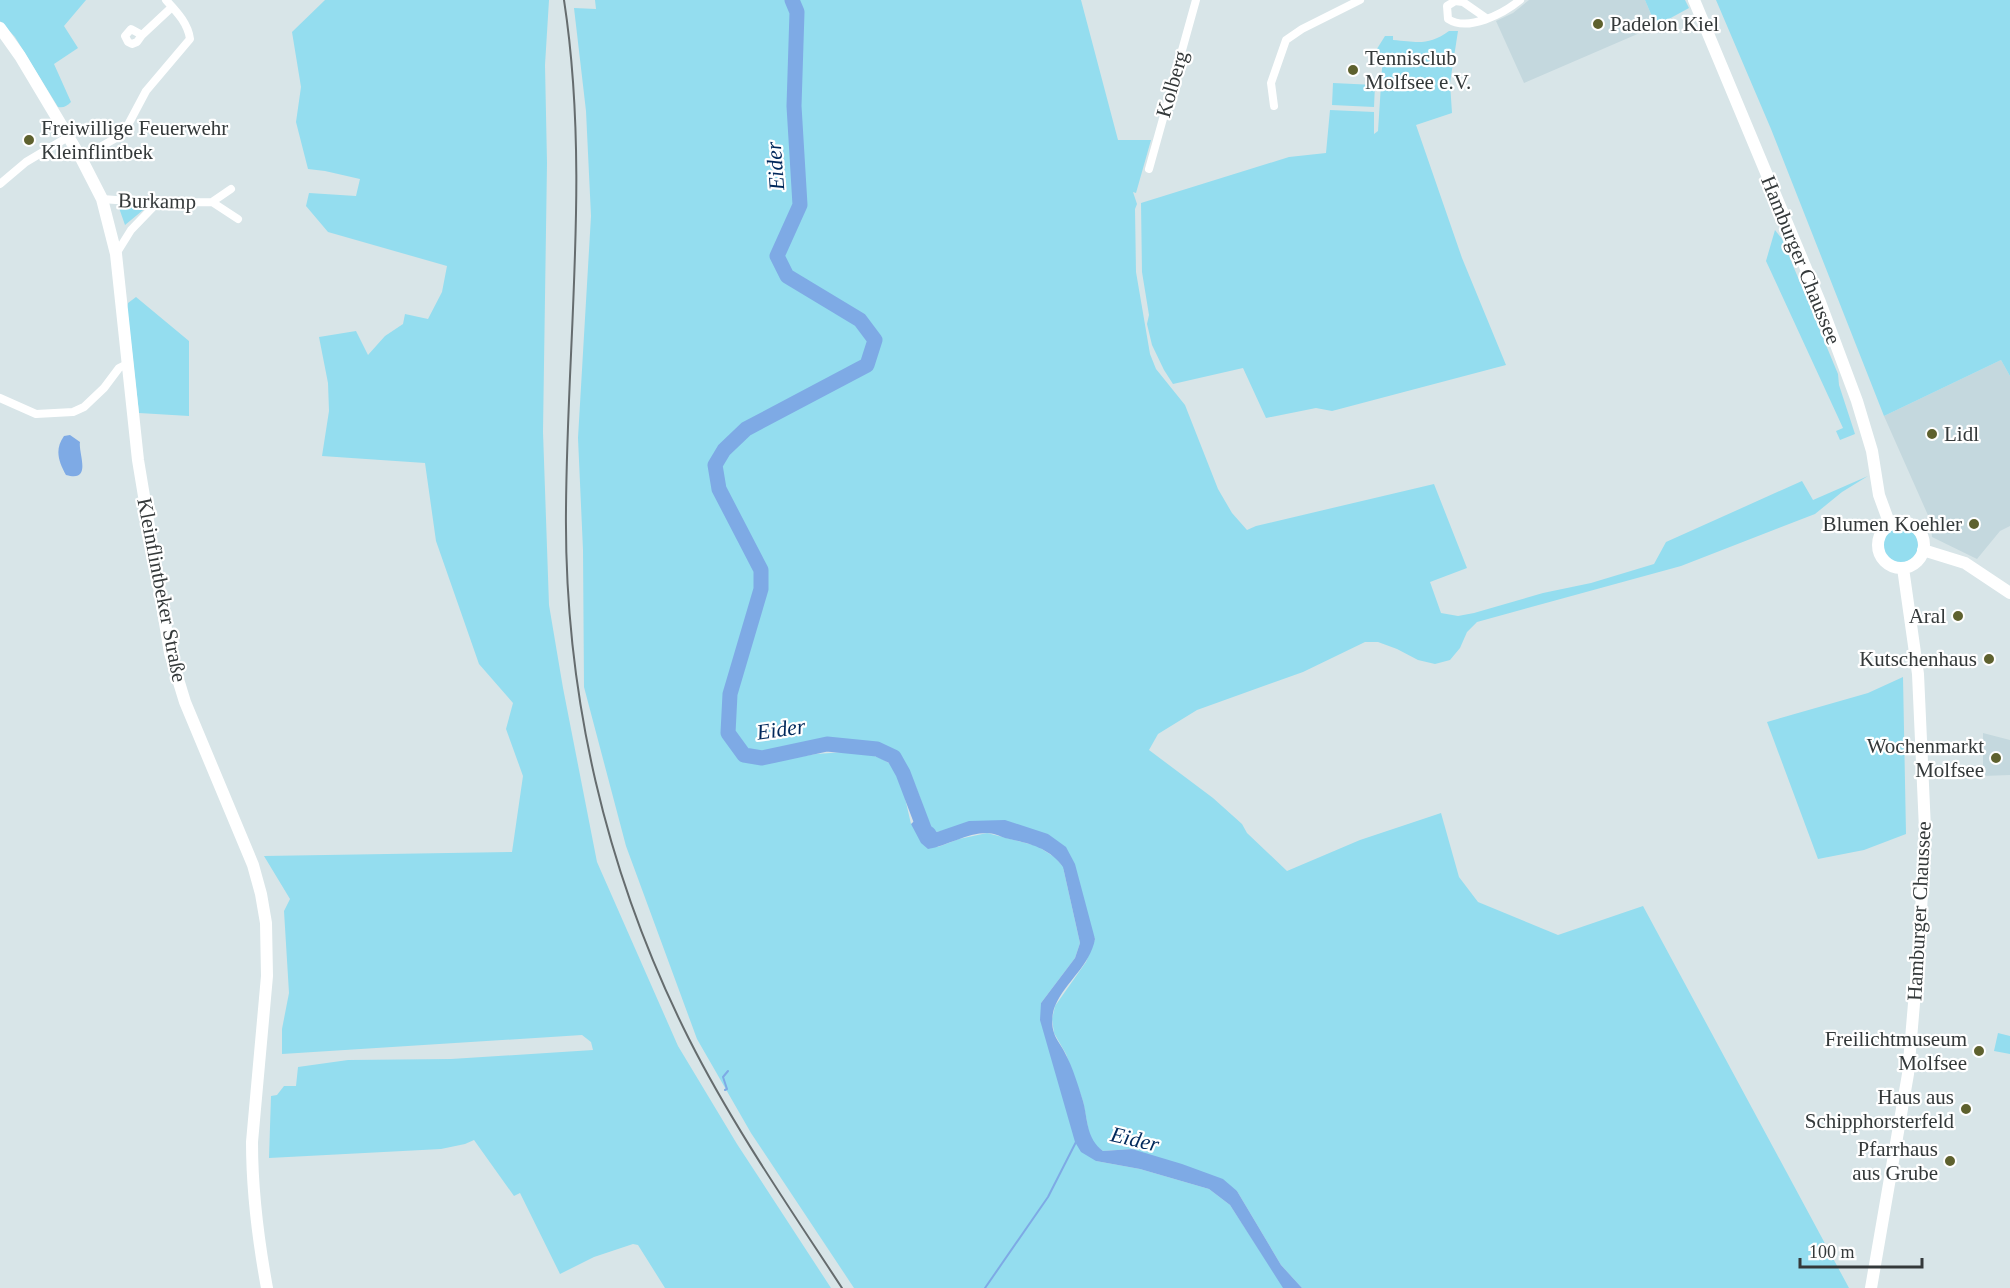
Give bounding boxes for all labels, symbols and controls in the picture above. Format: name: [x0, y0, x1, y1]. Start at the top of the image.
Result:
place label: Padelon Kiel: [1610, 12, 1719, 36]
marker: Padelon Kiel: [1591, 17, 1605, 31]
place label: Tennisclub Molfsee e.V.: [1365, 46, 1471, 94]
street label: Kolberg: [1151, 47, 1193, 120]
marker: Tennisclub Molfsee e.V.: [1346, 63, 1360, 77]
place label: Freiwillige Feuerwehr Kleinflintbek: [41, 116, 228, 164]
marker: Freiwillige Feuerwehr Kleinflintbek: [22, 133, 36, 147]
water label: Eider: [761, 140, 789, 192]
street label: Hamburger Chaussee: [1756, 172, 1846, 348]
street label: Burkamp: [118, 188, 196, 214]
place label: Lidl: [1944, 422, 1979, 446]
marker: Lidl: [1925, 427, 1939, 441]
street label: Kleinflintbeker Straße: [132, 496, 192, 684]
place label: Blumen Koehler: [1823, 512, 1962, 536]
marker: Blumen Koehler: [1967, 517, 1981, 531]
place label: Aral: [1909, 604, 1946, 628]
marker: Aral: [1951, 609, 1965, 623]
place label: Kutschenhaus: [1859, 647, 1977, 671]
marker: Kutschenhaus: [1982, 652, 1996, 666]
water label: Eider: [754, 713, 807, 745]
place label: Wochenmarkt Molfsee: [1867, 734, 1984, 782]
marker: Wochenmarkt Molfsee: [1989, 751, 2003, 765]
street label: Hamburger Chaussee: [1902, 821, 1936, 1001]
place label: Freilichtmuseum Molfsee: [1825, 1027, 1967, 1075]
marker: Freilichtmuseum Molfsee: [1972, 1044, 1986, 1058]
place label: Haus aus Schipphorsterfeld: [1805, 1085, 1955, 1133]
marker: Haus aus Schipphorsterfeld: [1959, 1102, 1973, 1116]
water label: Eider: [1107, 1121, 1162, 1157]
place label: Pfarrhaus aus Grube: [1852, 1137, 1938, 1185]
marker: Pfarrhaus aus Grube: [1943, 1154, 1957, 1168]
scale bar: [1800, 1231, 1922, 1269]
text: 100 m: [1809, 1242, 1855, 1262]

